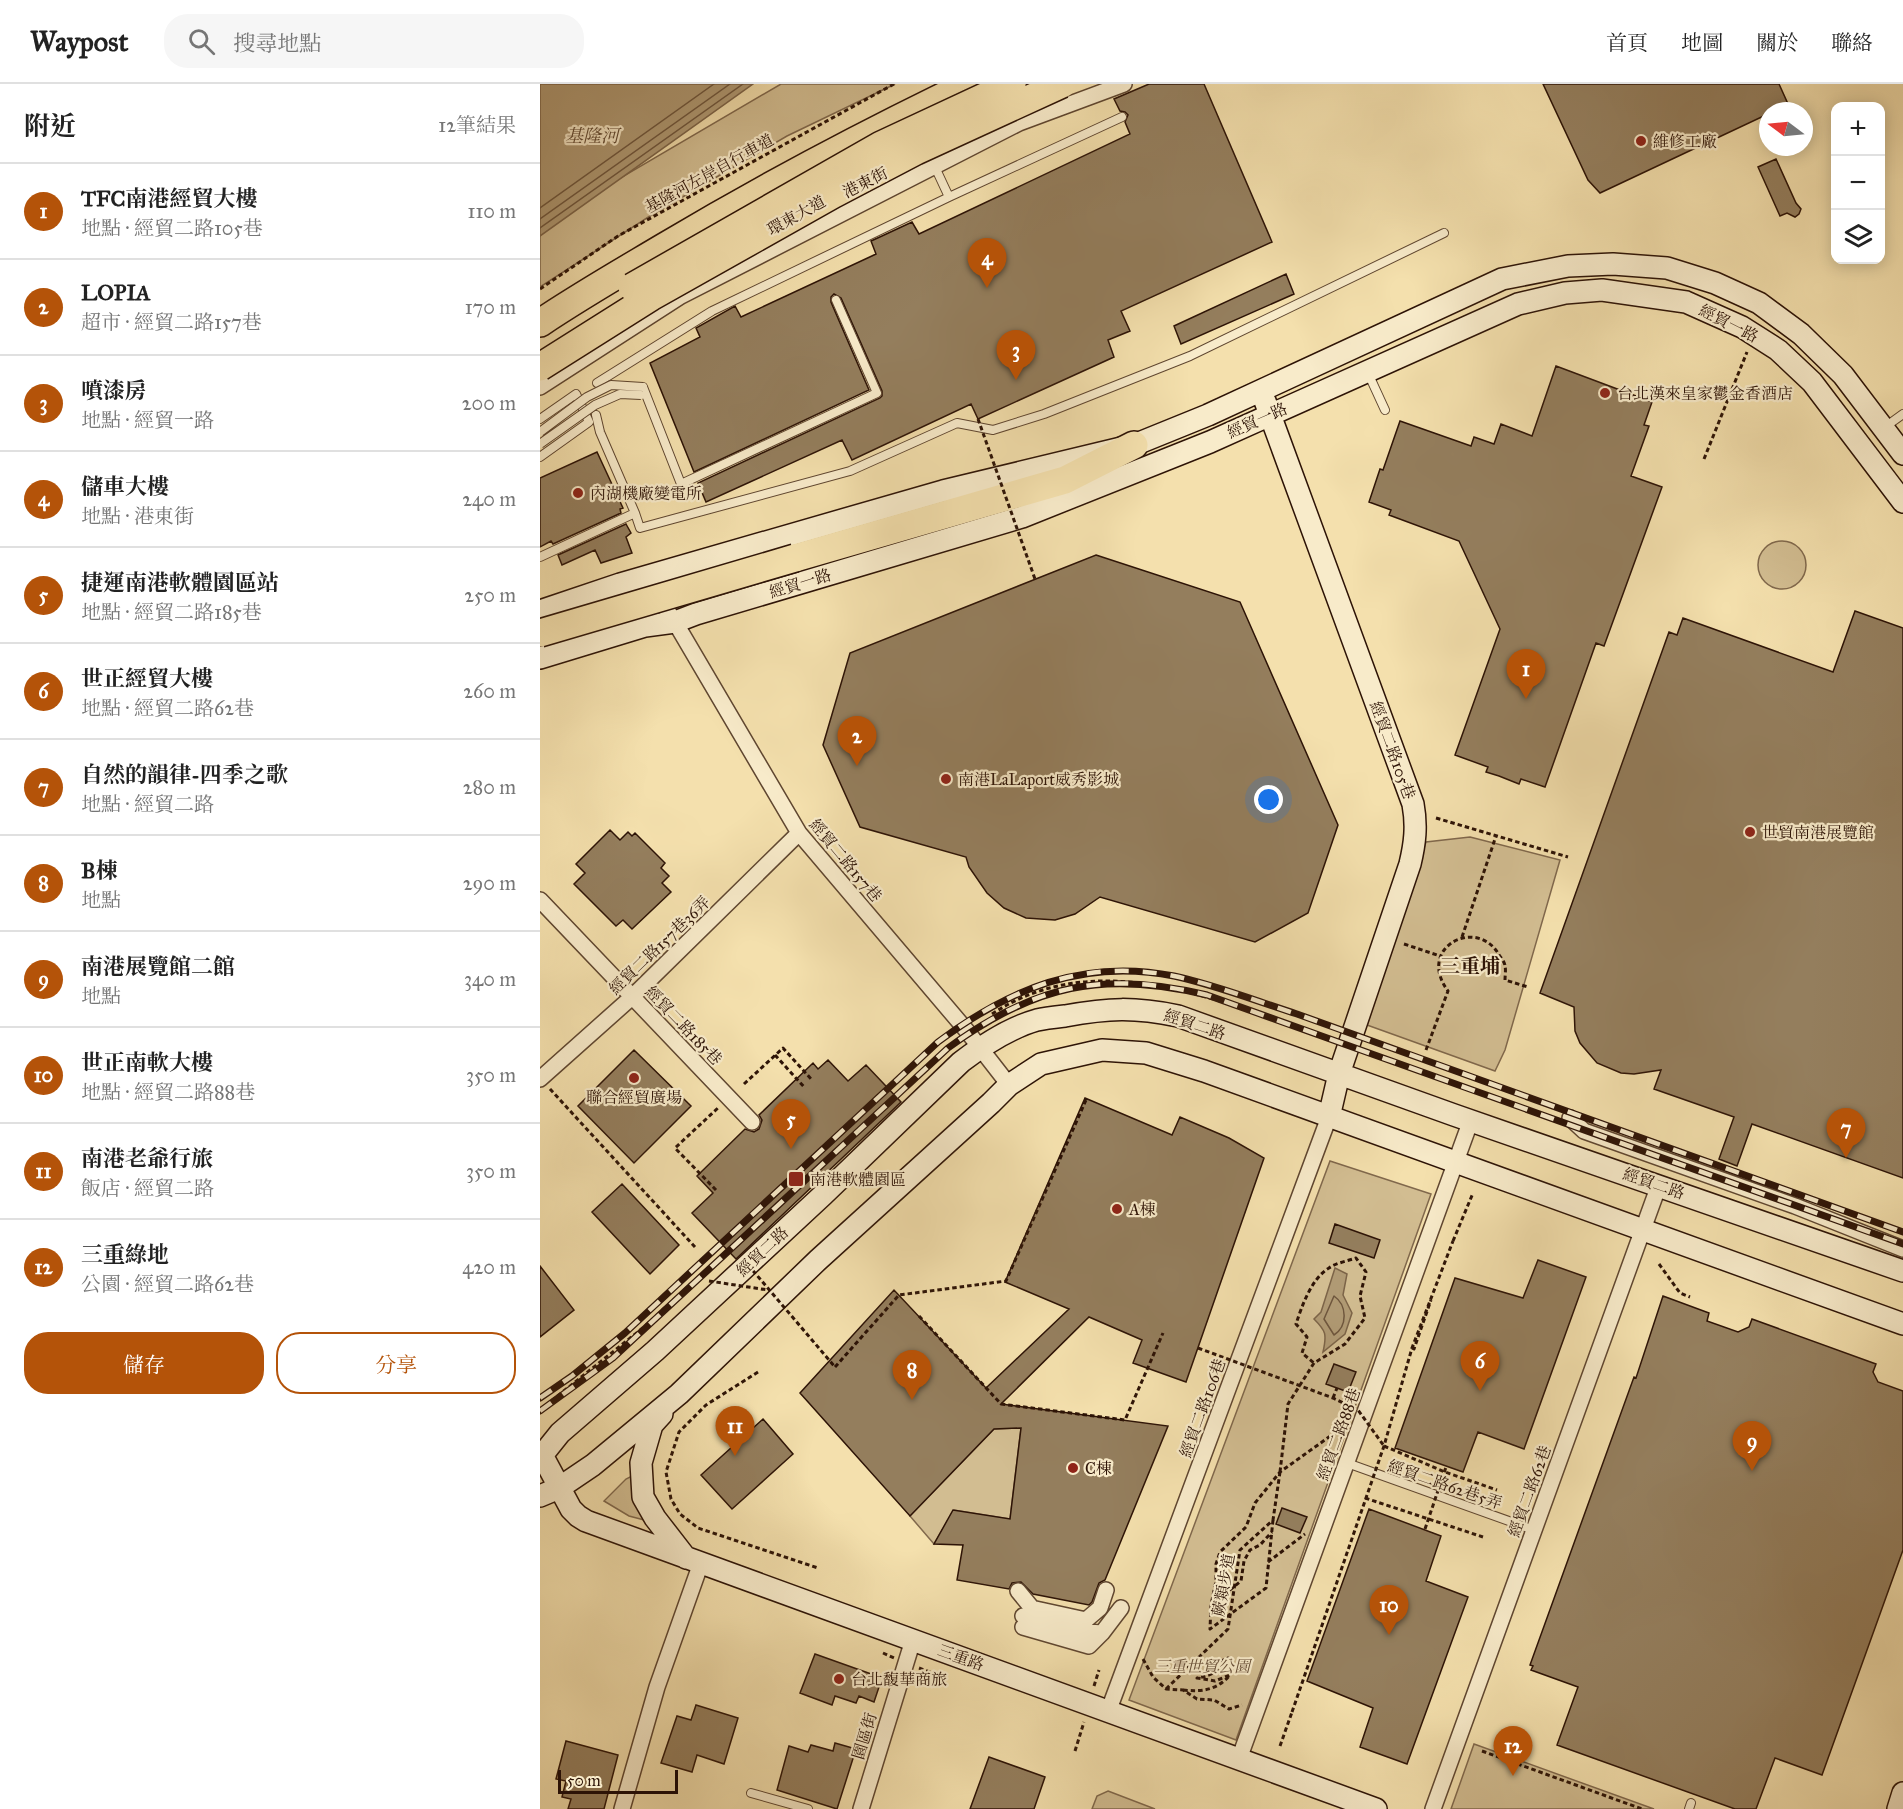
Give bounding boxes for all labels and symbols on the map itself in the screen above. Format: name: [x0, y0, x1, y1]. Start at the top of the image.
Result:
north arrow: [1759, 102, 1813, 156]
water label: 基隆河: [565, 125, 622, 147]
street label: 基隆河左岸自行車道: [642, 130, 777, 217]
place label: 維修工廠: [1653, 132, 1717, 151]
marker: 維修工廠: [1634, 134, 1648, 148]
street label: 港東街: [840, 163, 891, 202]
street label: 環東大道: [764, 192, 829, 239]
pin: 4: [968, 238, 1006, 288]
street label: 經貿一路: [1696, 300, 1762, 346]
pin: 3: [996, 330, 1036, 380]
place label: 台北漢來皇家鬱金香酒店: [1617, 384, 1793, 403]
marker: 台北漢來皇家鬱金香酒店: [1598, 386, 1612, 400]
street label: 經貿一路: [1224, 399, 1290, 442]
place label: 內湖機廠變電所: [590, 484, 702, 503]
marker: 內湖機廠變電所: [571, 486, 585, 500]
street label: 經貿一路: [767, 565, 834, 602]
pin: 1: [1506, 650, 1546, 699]
street label: 經貿二路105巷: [1366, 699, 1419, 802]
pin: 2: [838, 716, 876, 766]
place label: 南港LaLaport威秀影城: [958, 770, 1119, 789]
marker: 南港LaLaport威秀影城: [939, 772, 953, 786]
your location: [1254, 785, 1283, 814]
street label: 經貿二路157巷: [805, 815, 886, 906]
place label: 世貿南港展覽館: [1762, 823, 1874, 842]
marker: 世貿南港展覽館: [1743, 825, 1757, 839]
street label: 經貿二路157巷36弄: [605, 892, 714, 998]
district label: 三重埔: [1440, 954, 1500, 978]
street label: 經貿二路185巷: [641, 982, 726, 1069]
street label: 經貿二路: [1161, 1006, 1228, 1043]
marker: 聯合經貿廣場: [627, 1071, 641, 1085]
place label: 聯合經貿廣場: [586, 1088, 682, 1107]
pin: 5: [772, 1100, 810, 1149]
pin: 7: [1826, 1108, 1866, 1158]
street label: 經貿二路: [1620, 1164, 1687, 1203]
marker: 南港軟體園區: [787, 1170, 805, 1188]
place label: 南港軟體園區: [810, 1170, 906, 1189]
place label: A棟: [1128, 1200, 1156, 1219]
marker: A棟: [1110, 1202, 1124, 1216]
street label: 經貿二路: [732, 1223, 792, 1280]
pin: 6: [1460, 1342, 1500, 1391]
pin: 8: [892, 1350, 932, 1400]
street label: 經貿二路106巷: [1176, 1356, 1229, 1460]
street label: 經貿二路88巷: [1313, 1385, 1364, 1483]
pin: 11: [716, 1406, 754, 1456]
pin: 9: [1732, 1422, 1772, 1471]
street label: 經貿二路62巷: [1504, 1443, 1555, 1540]
street label: 經貿二路62巷5弄: [1385, 1456, 1504, 1513]
place label: C棟: [1085, 1459, 1112, 1478]
marker: C棟: [1066, 1461, 1080, 1475]
street label: 蕨類步道: [1209, 1552, 1238, 1618]
pin: 10: [1370, 1586, 1408, 1635]
street label: 三重路: [935, 1640, 987, 1675]
park label: 三重世貿公園: [1154, 1657, 1253, 1676]
place label: 台北馥華商旅: [851, 1670, 947, 1689]
marker: 台北馥華商旅: [832, 1672, 846, 1686]
street label: 園區街: [848, 1710, 881, 1762]
pin: 12: [1494, 1726, 1532, 1776]
scale bar: [558, 1767, 678, 1794]

